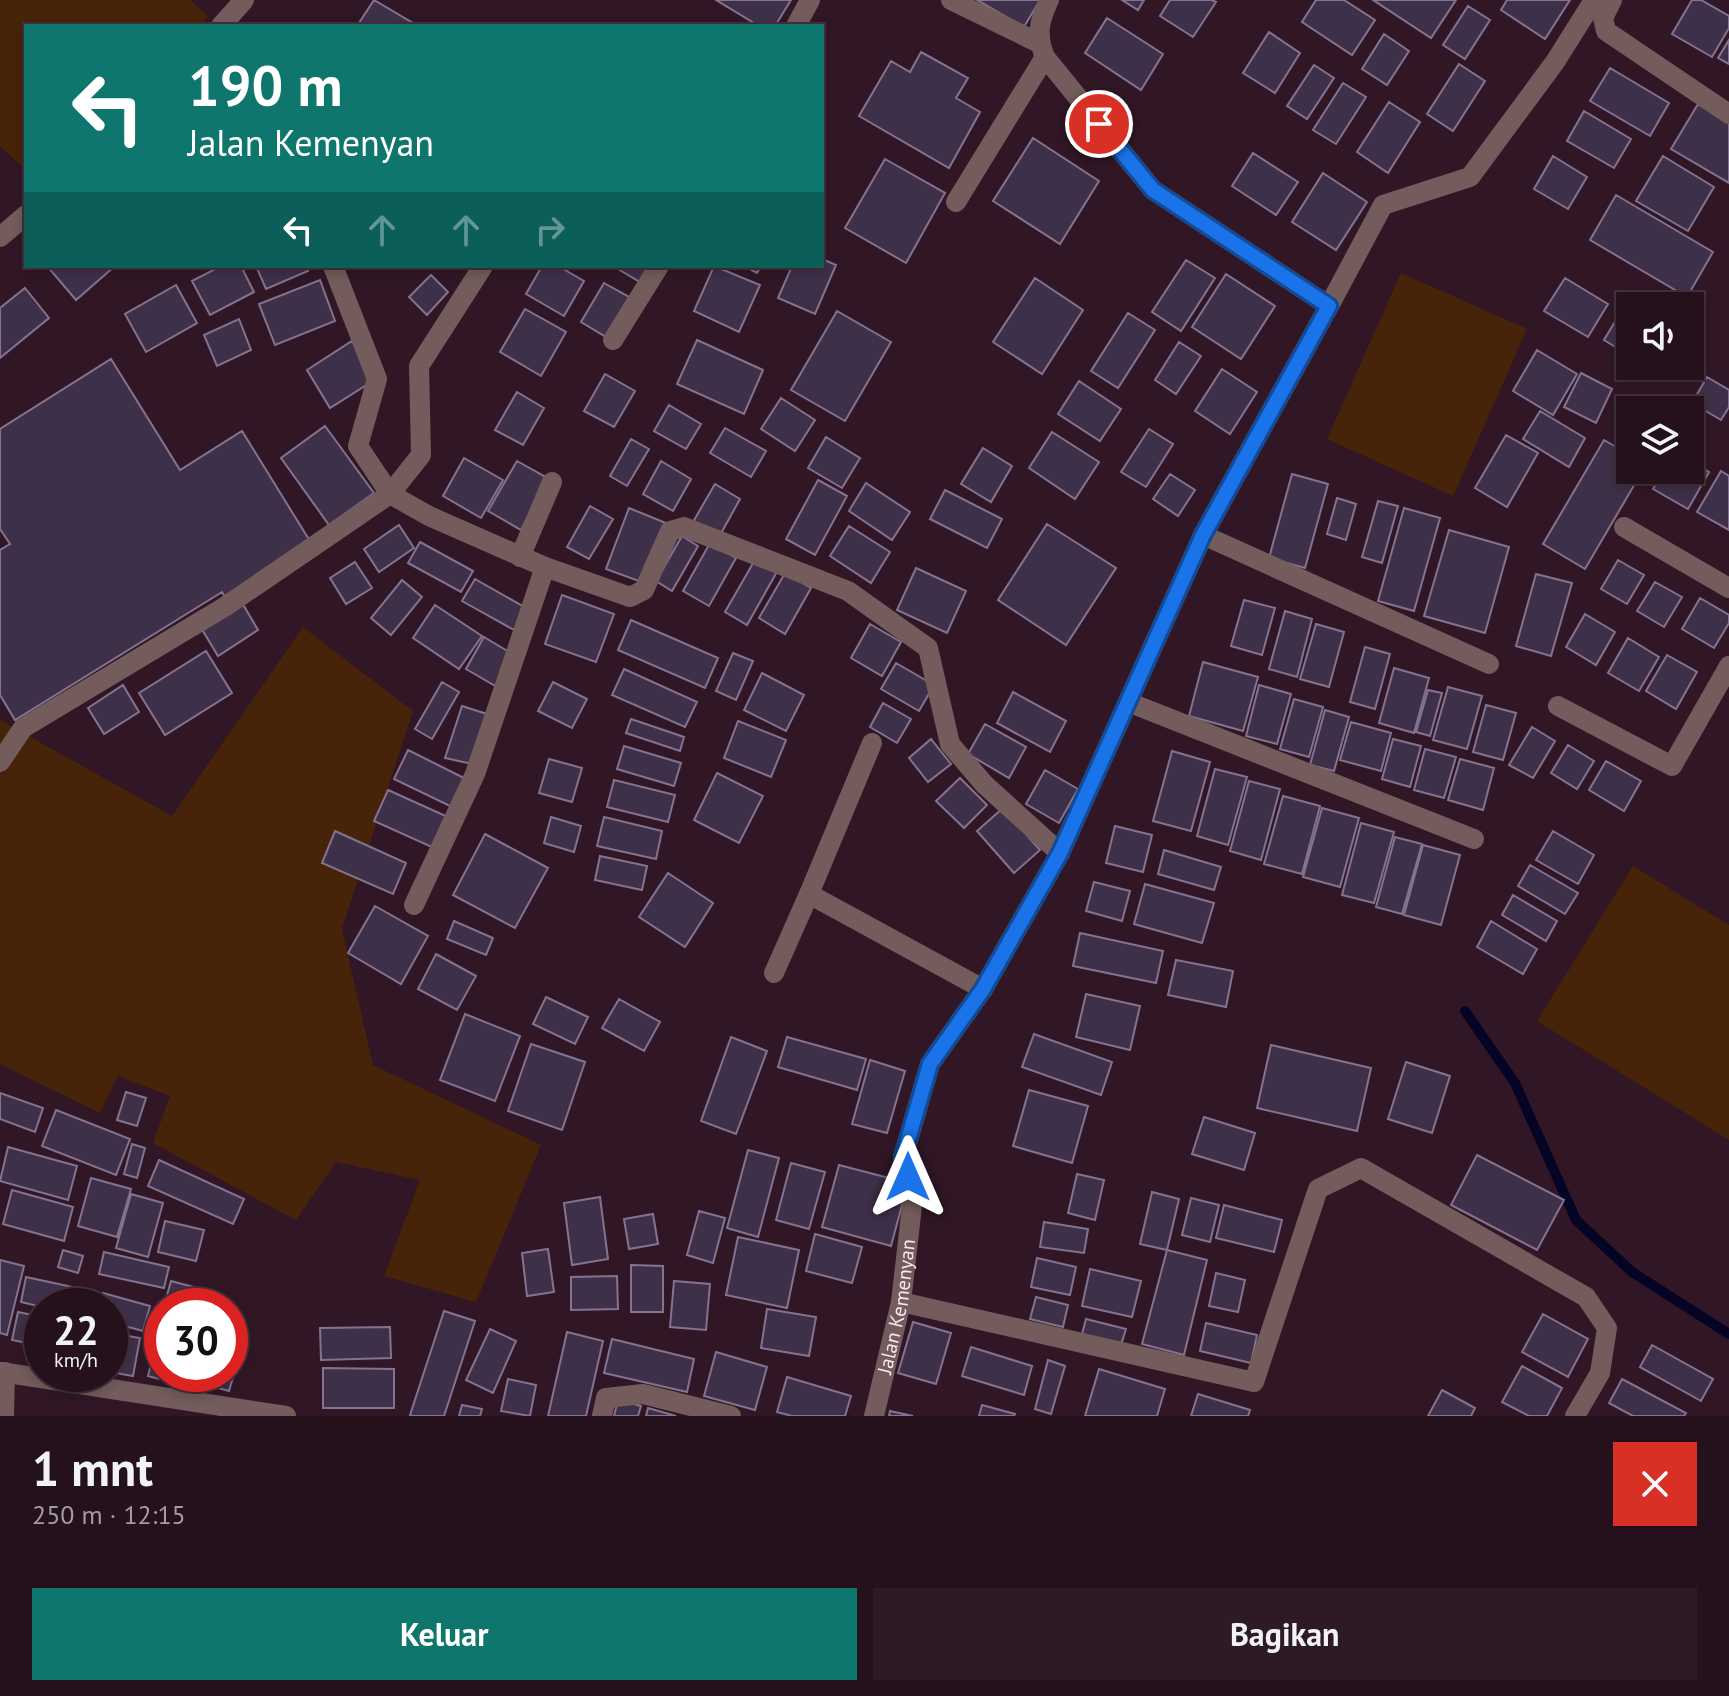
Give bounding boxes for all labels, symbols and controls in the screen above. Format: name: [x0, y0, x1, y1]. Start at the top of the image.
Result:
text: 190 m: [188, 49, 343, 121]
icon: left: [56, 56, 160, 160]
pin: [1065, 90, 1133, 158]
icon: arrive: [1077, 102, 1121, 146]
text: Jalan Kemenyan: [188, 119, 434, 166]
icon: left: [276, 208, 320, 252]
icon: ahead: [360, 208, 404, 252]
icon: ahead: [444, 208, 488, 252]
icon: right: [528, 208, 572, 252]
map controls: [1616, 292, 1704, 484]
button: sound: [1616, 292, 1704, 380]
button: layers: [1616, 396, 1704, 484]
position arrow: [866, 1135, 950, 1219]
street label: Jalan Kemenyan: [871, 1238, 921, 1378]
speed limit sign: 30: [144, 1288, 248, 1392]
text: 22: [53, 1304, 99, 1356]
text: km/h: [54, 1347, 98, 1373]
text: 1 mnt: [32, 1437, 153, 1499]
button: close: [1613, 1442, 1697, 1526]
text: 250 m · 12:15: [32, 1498, 186, 1531]
button: Keluar: [32, 1588, 857, 1680]
button: Bagikan: [873, 1588, 1697, 1680]

